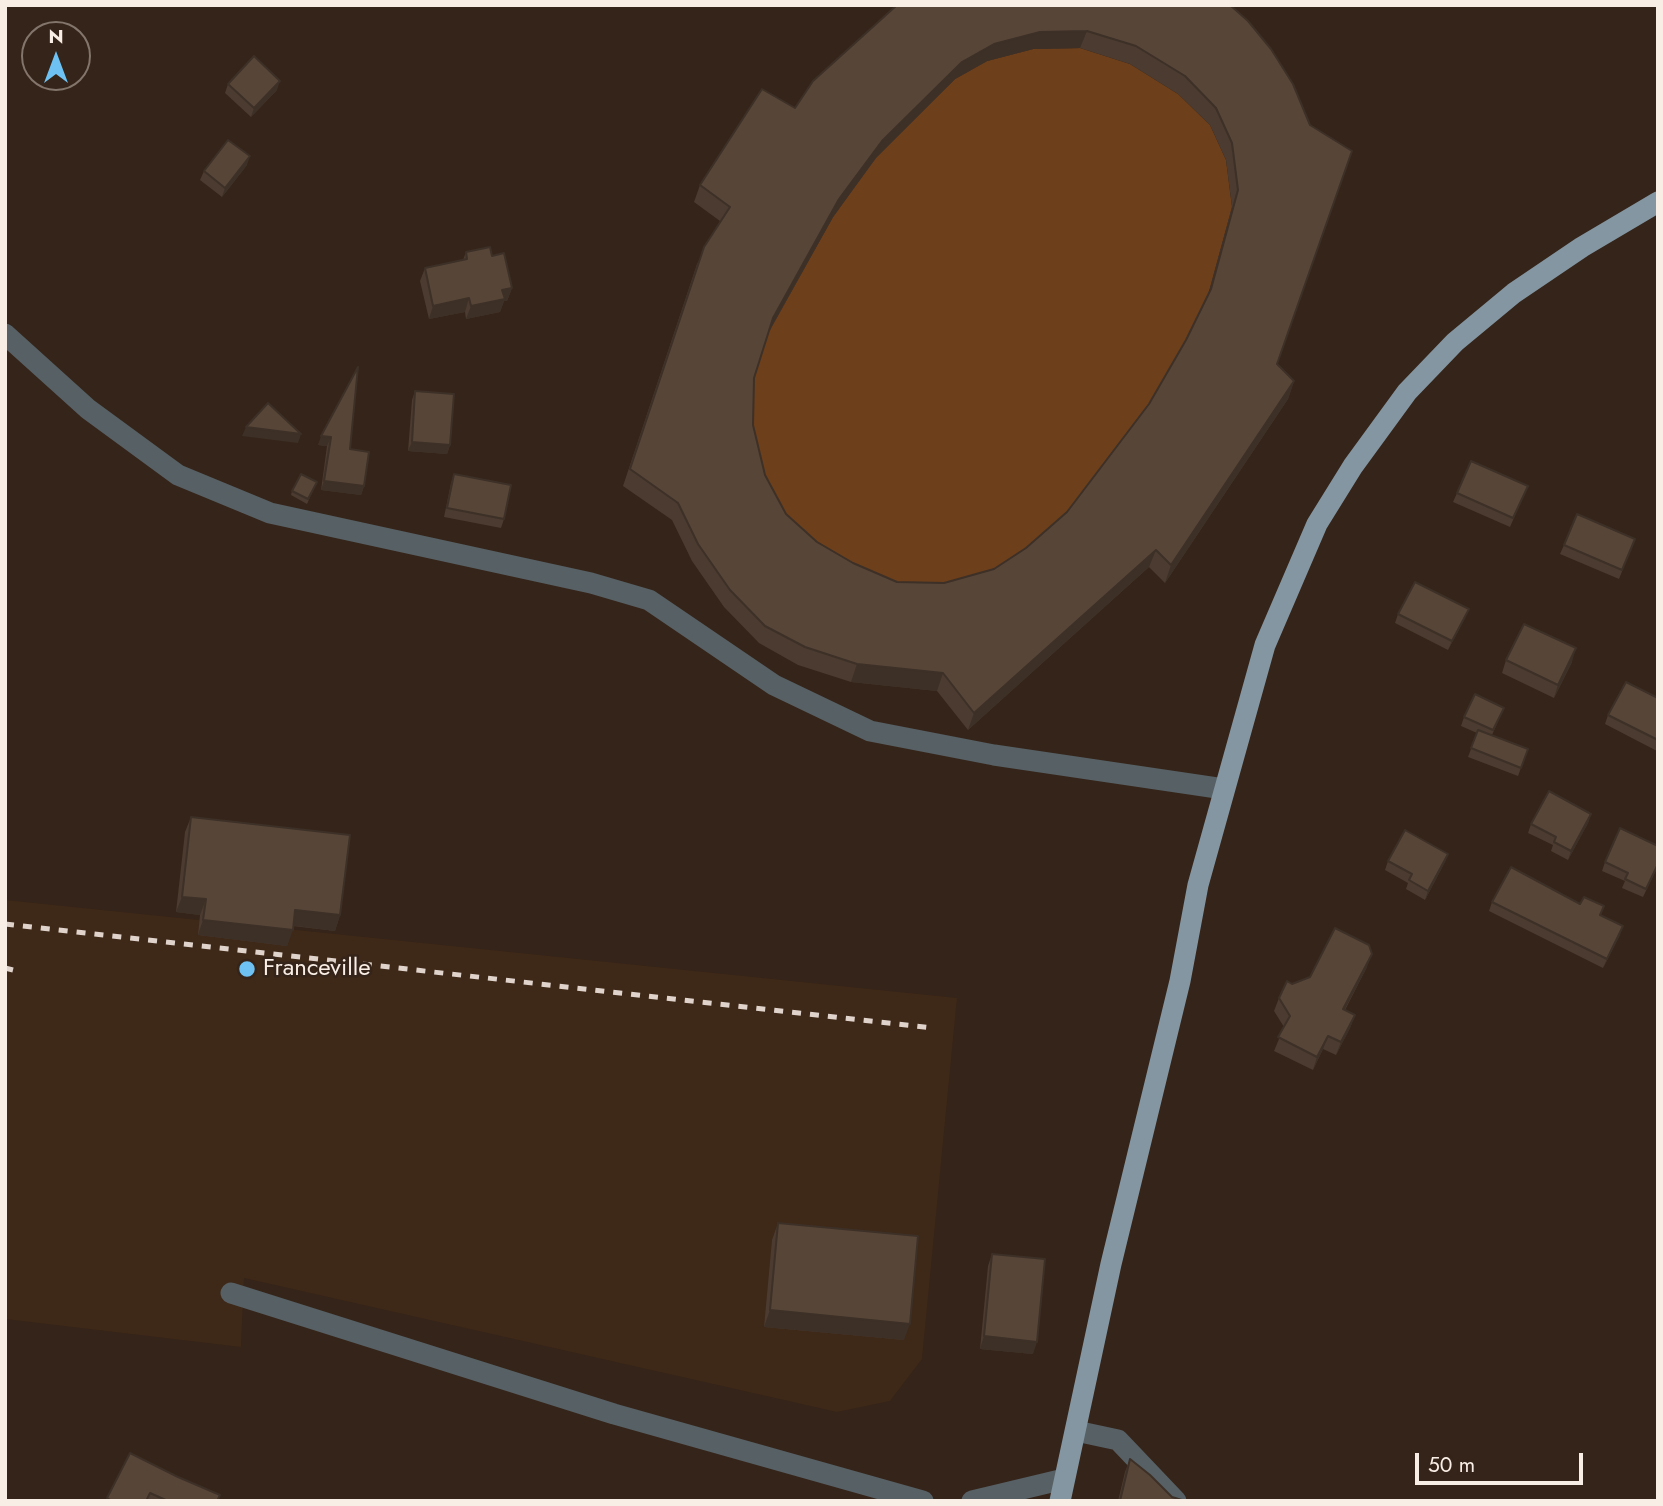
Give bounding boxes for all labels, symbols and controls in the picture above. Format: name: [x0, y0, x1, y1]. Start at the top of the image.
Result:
north arrow: [21, 21, 91, 91]
text: N: [48, 23, 64, 50]
place label: Franceville: [263, 955, 371, 983]
marker: Franceville: [237, 959, 257, 979]
scale bar: [1418, 1440, 1586, 1484]
text: 50 m: [1428, 1450, 1475, 1480]

